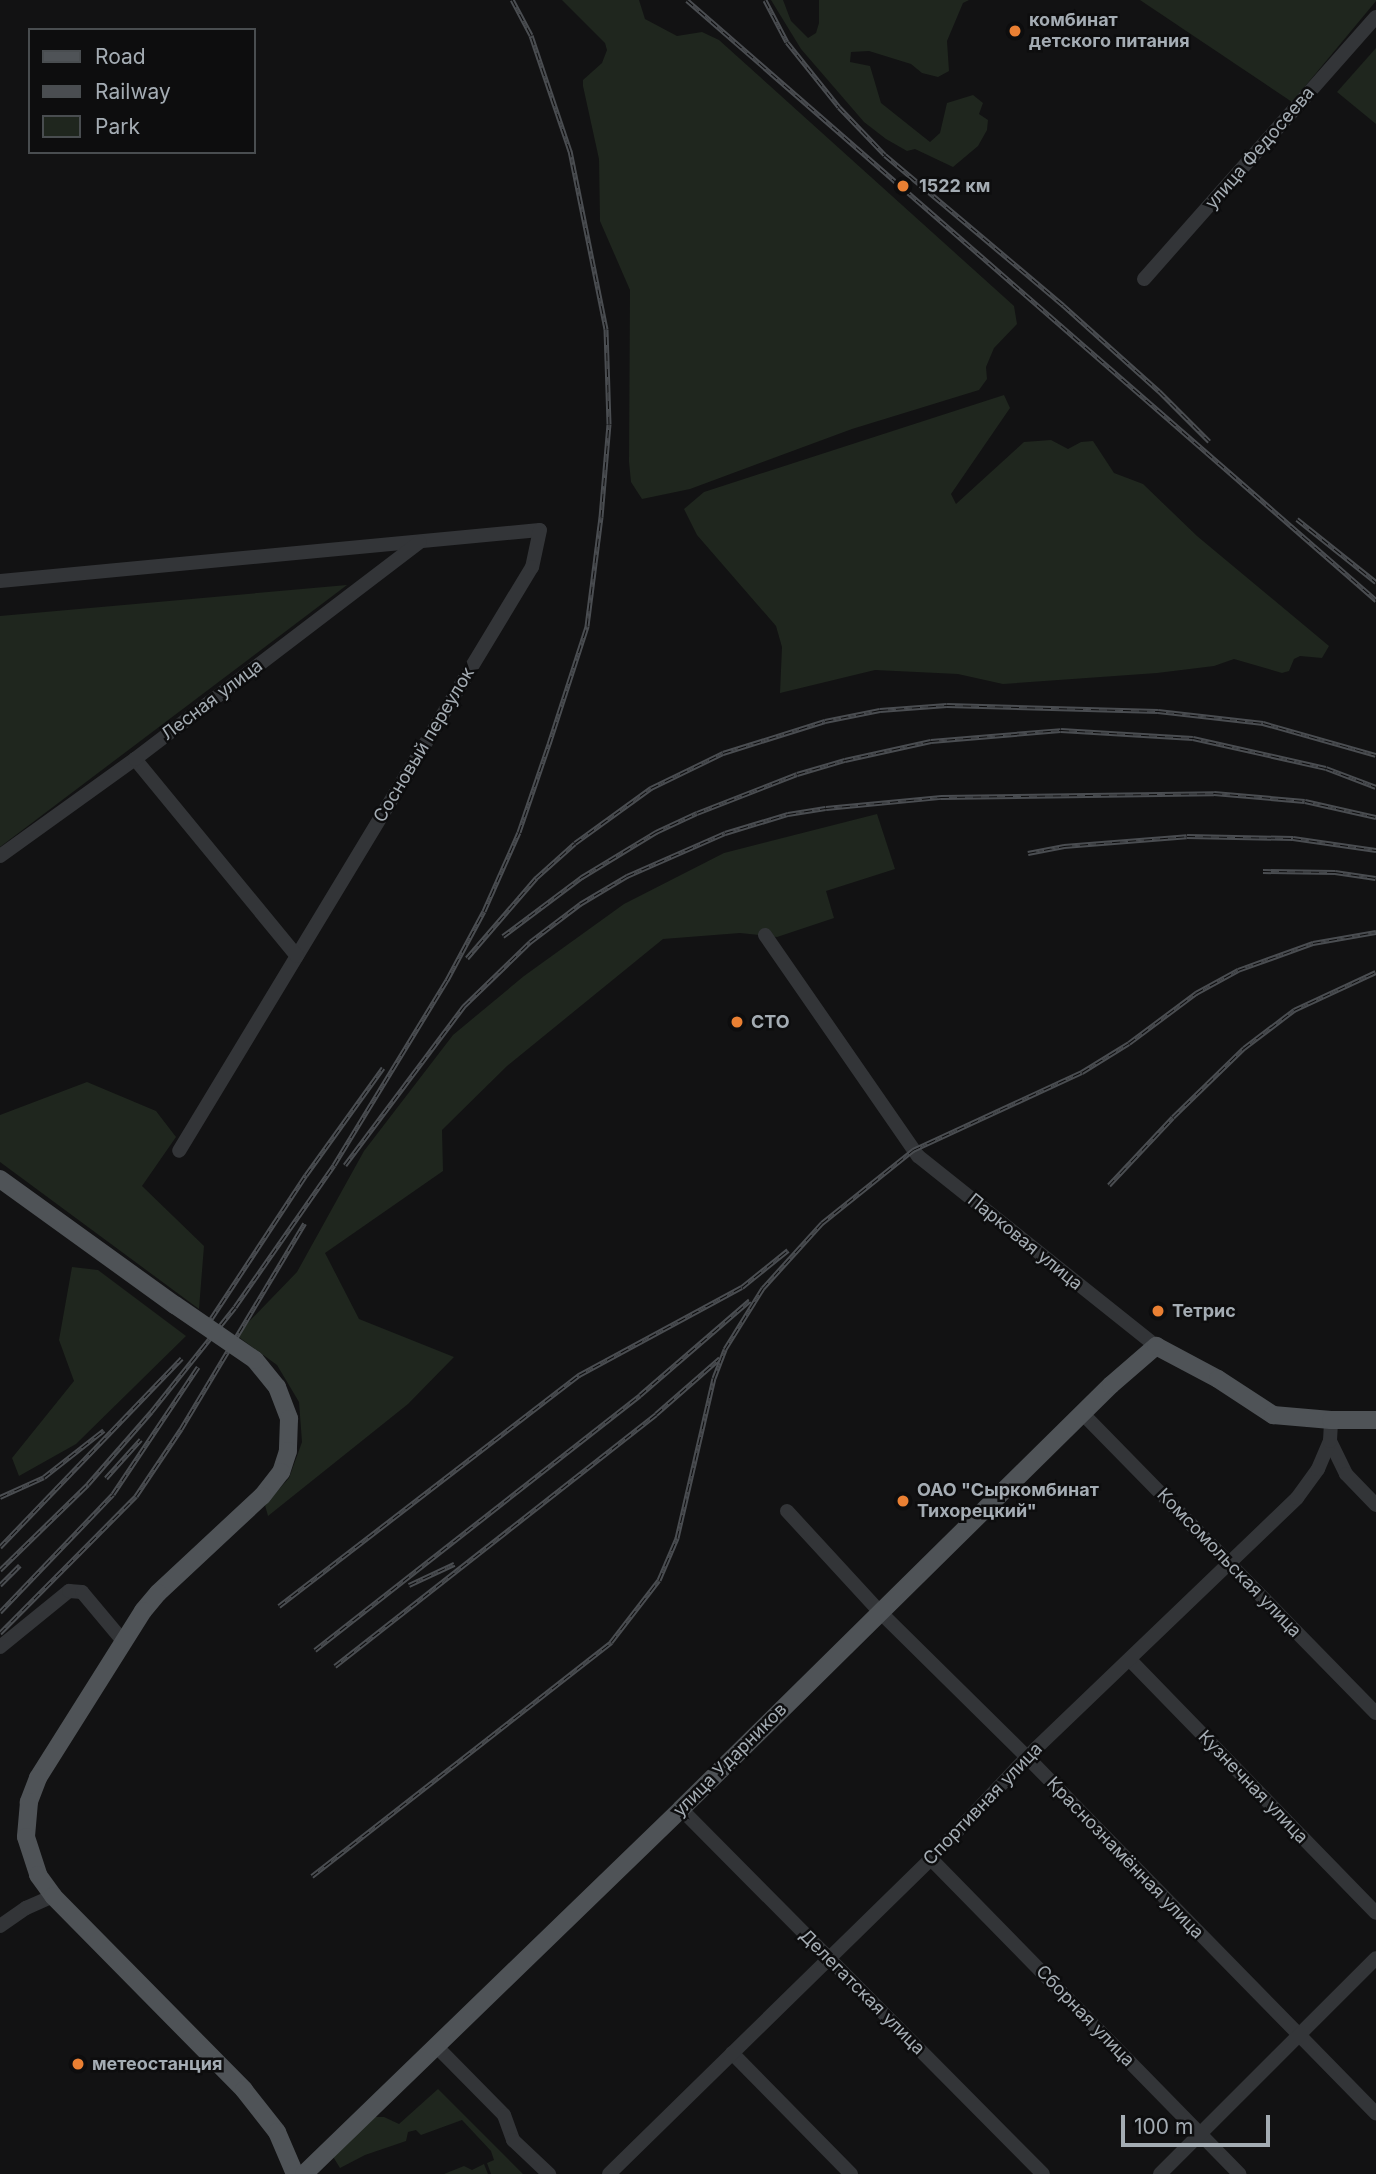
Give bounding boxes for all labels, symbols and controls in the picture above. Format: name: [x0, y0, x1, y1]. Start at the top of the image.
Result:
place label: комбинат детского питания: [1029, 10, 1190, 52]
marker: комбинат детского питания: [1007, 23, 1023, 39]
legend: [28, 28, 256, 154]
text: Road: [95, 44, 146, 69]
text: Railway: [95, 79, 171, 104]
street label: улица Федосеева: [1201, 82, 1319, 214]
text: Park: [95, 114, 140, 139]
place label: 1522 км: [919, 175, 990, 197]
marker: 1522 км: [893, 176, 913, 196]
street label: Лесная улица: [157, 655, 267, 745]
street label: Сосновый переулок: [369, 663, 479, 827]
place label: СТО: [751, 1011, 790, 1033]
marker: СТО: [729, 1014, 745, 1030]
street label: Парковая улица: [963, 1189, 1087, 1295]
place label: Тетрис: [1172, 1300, 1236, 1322]
marker: Тетрис: [1150, 1303, 1166, 1319]
place label: ОАО "Сыркомбинат Тихорецкий": [917, 1480, 1099, 1522]
street label: Комсомольская улица: [1152, 1484, 1306, 1642]
marker: ОАО "Сыркомбинат Тихорецкий": [895, 1493, 911, 1509]
street label: улица Ударников: [669, 1699, 791, 1821]
street label: Кузнечная улица: [1194, 1726, 1312, 1848]
street label: Спортивная улица: [919, 1738, 1047, 1870]
street label: Краснознамённая улица: [1042, 1773, 1208, 1943]
street label: Делегатская улица: [795, 1925, 929, 2059]
street label: Сборная улица: [1031, 1961, 1139, 2071]
place label: метеостанция: [92, 2053, 222, 2075]
marker: метеостанция: [70, 2056, 86, 2072]
scale bar: [1124, 2100, 1273, 2144]
text: 100 m: [1134, 2114, 1193, 2139]

